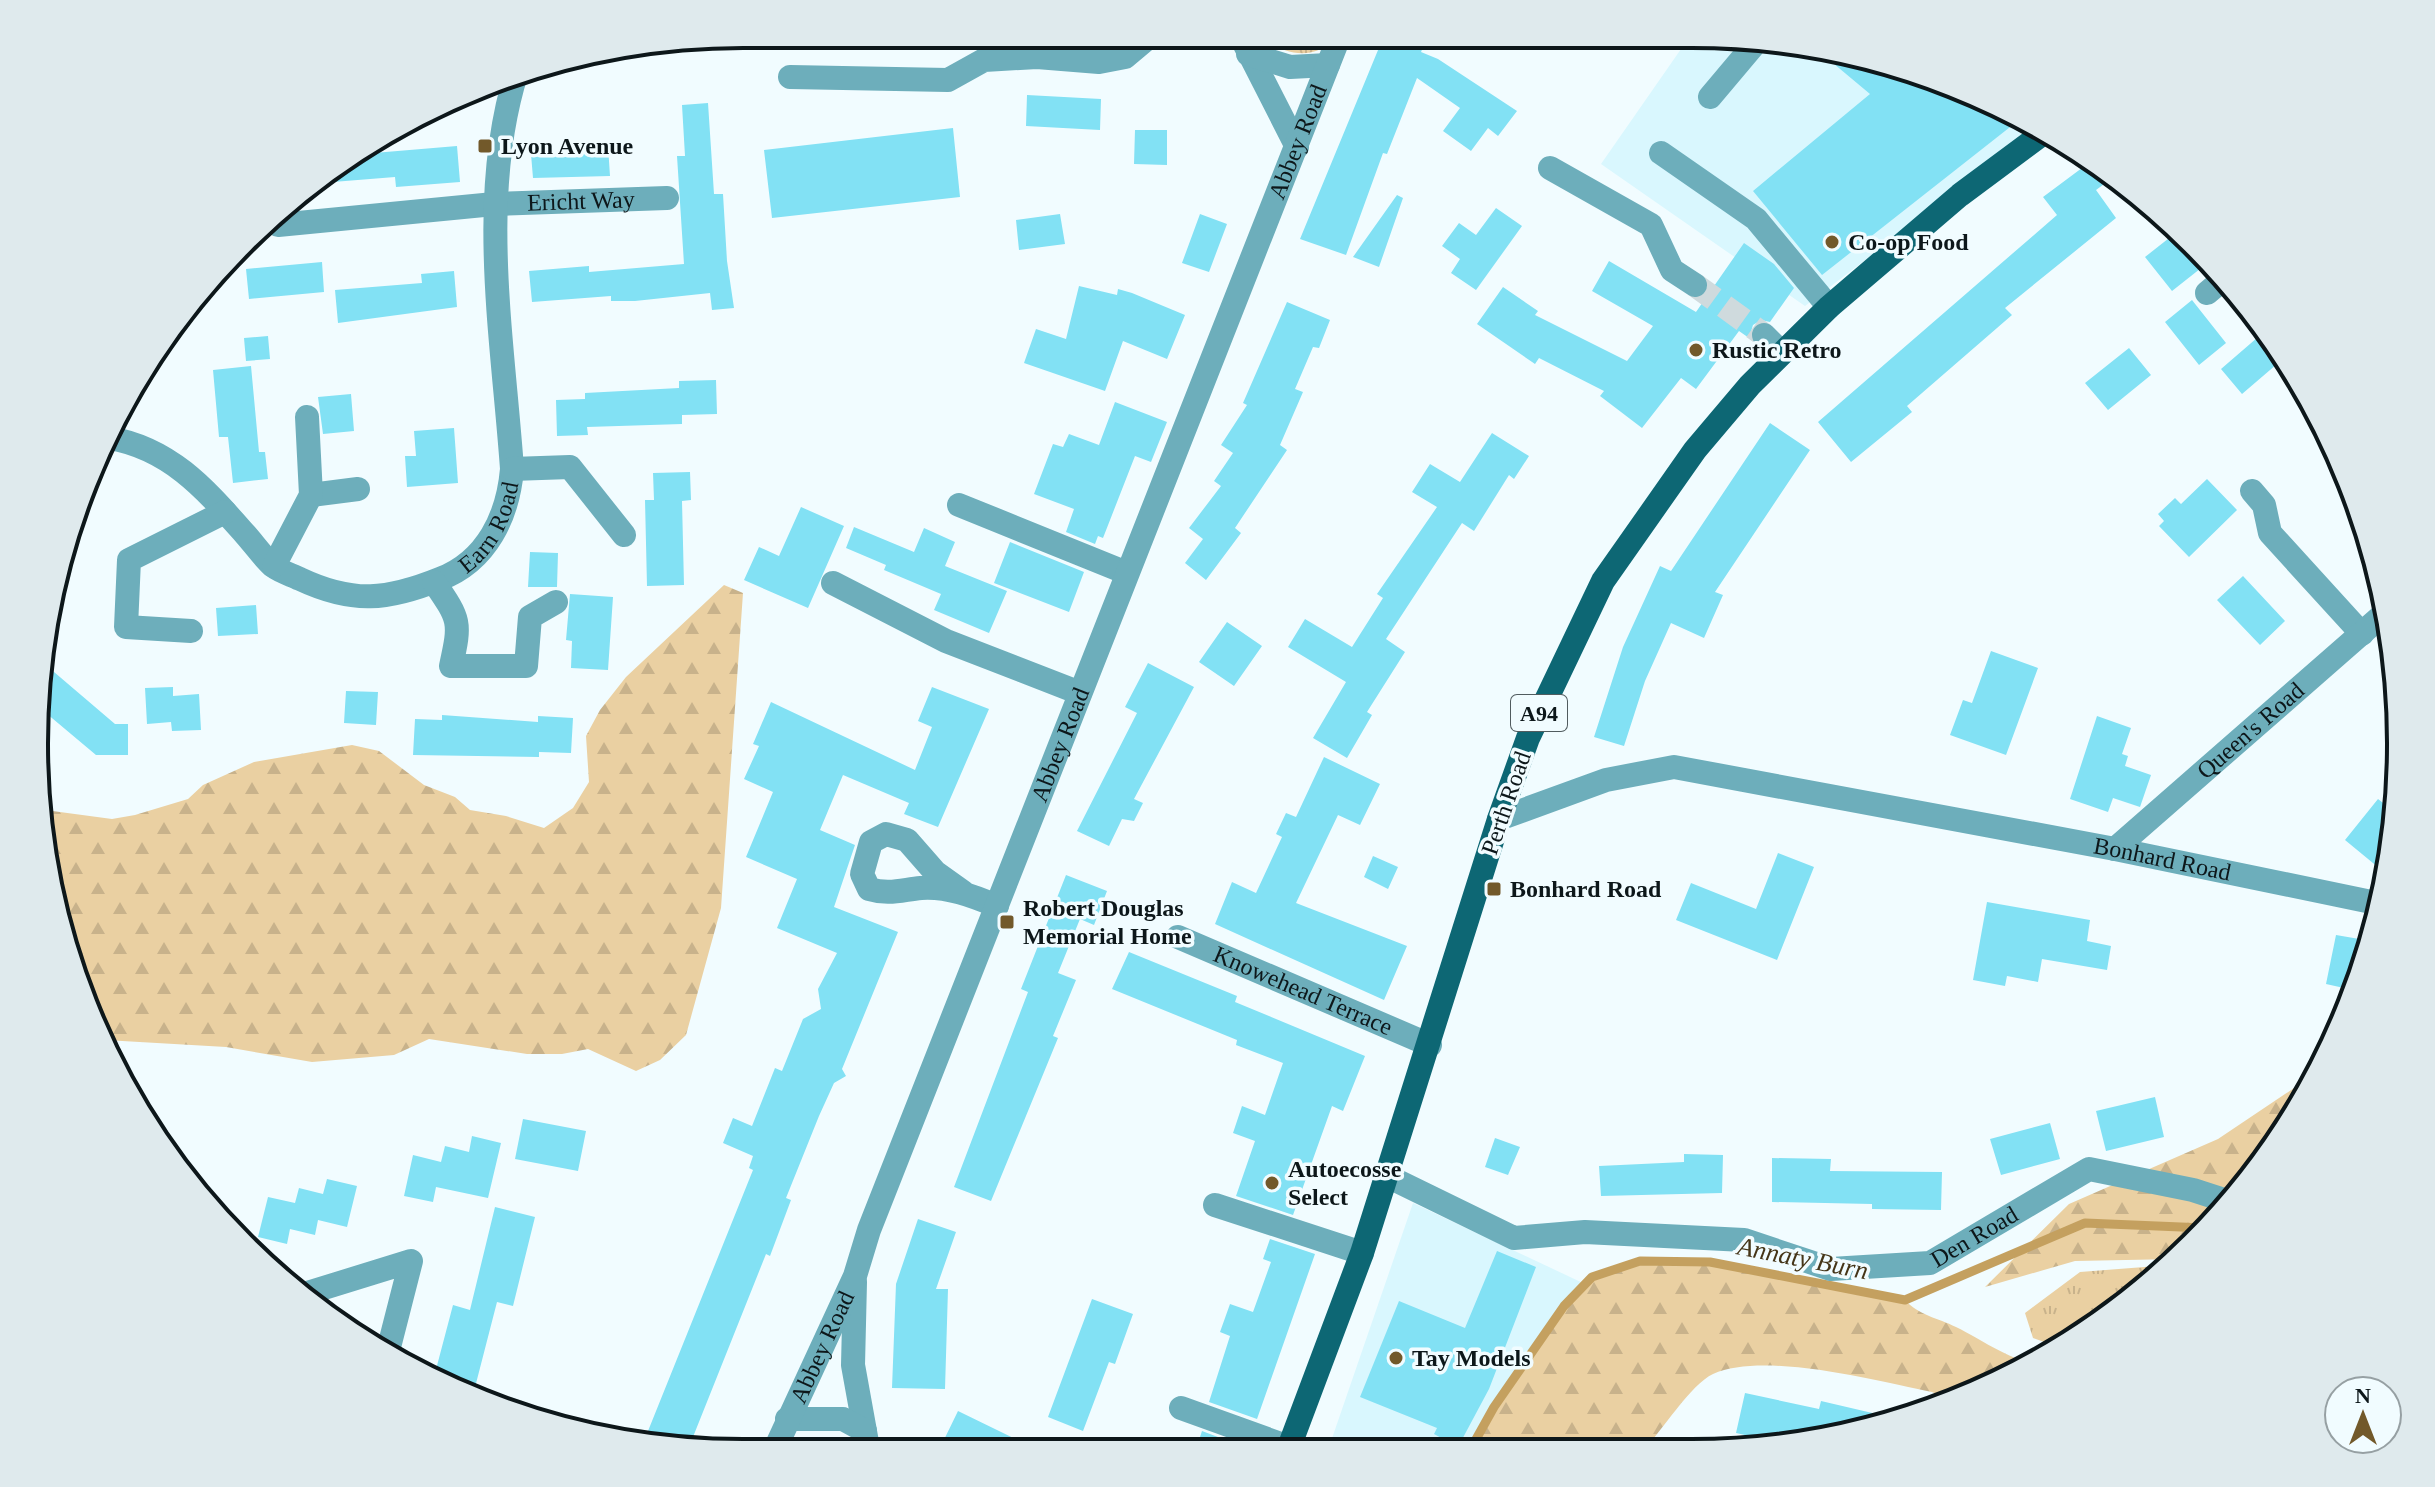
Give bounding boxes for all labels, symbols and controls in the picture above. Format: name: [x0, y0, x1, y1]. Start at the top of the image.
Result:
street label: Abbey Road: [1263, 81, 1332, 203]
place label: Lyon Avenue: [501, 133, 634, 159]
marker: Lyon Avenue: [476, 137, 494, 155]
street label: Ericht Way: [527, 186, 635, 216]
place label: Co-op Food: [1848, 229, 1969, 255]
marker: Co-op Food: [1823, 233, 1841, 251]
place label: Rustic Retro: [1712, 337, 1842, 363]
marker: Rustic Retro: [1687, 341, 1705, 359]
street label: Earn Road: [453, 479, 523, 578]
street label: Queen's Road: [2192, 677, 2309, 784]
street label: Abbey Road: [1026, 684, 1094, 806]
road number: A94: [1511, 695, 1567, 731]
street label: Perth Road: [1476, 748, 1536, 858]
street label: Bonhard Road: [2092, 832, 2233, 886]
place label: Bonhard Road: [1510, 876, 1662, 902]
marker: Bonhard Road: [1485, 880, 1503, 898]
place label: Robert Douglas Memorial Home: [1023, 895, 1192, 949]
marker: Robert Douglas Memorial Home: [998, 913, 1016, 931]
street label: Knowehead Terrace: [1210, 941, 1396, 1040]
place label: Autoecosse Select: [1288, 1156, 1402, 1210]
marker: Autoecosse Select: [1263, 1174, 1281, 1192]
street label: Den Road: [1926, 1201, 2022, 1273]
water label: Annaty Burn: [1733, 1231, 1871, 1285]
street label: Abbey Road: [785, 1287, 859, 1407]
place label: Tay Models: [1412, 1345, 1530, 1371]
marker: Tay Models: [1387, 1349, 1405, 1367]
north arrow: [2323, 1375, 2403, 1455]
text: N: [2355, 1383, 2371, 1408]

